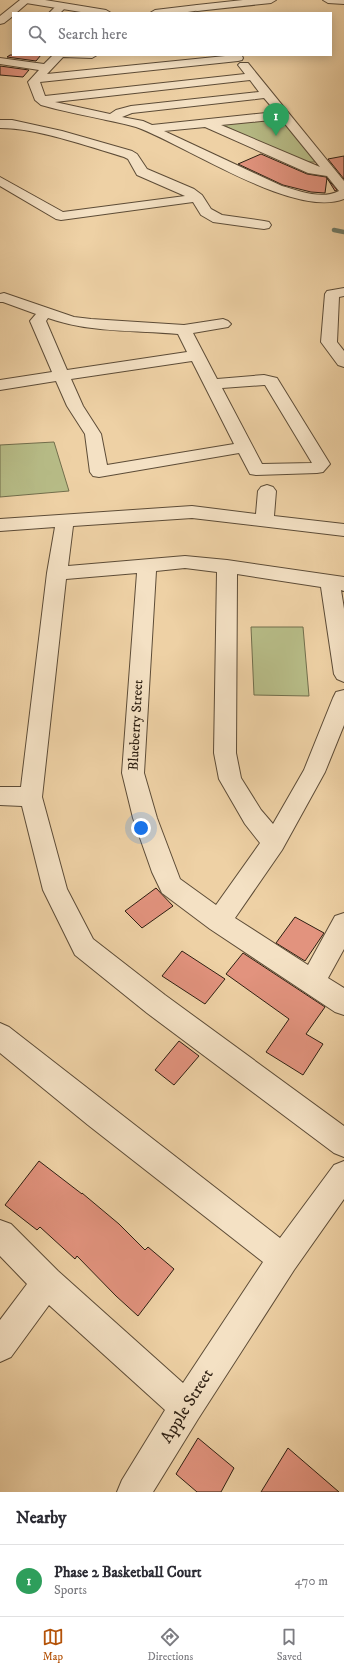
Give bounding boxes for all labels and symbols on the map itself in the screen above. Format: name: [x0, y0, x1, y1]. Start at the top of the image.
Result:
pin: 1: [263, 103, 289, 136]
street label: Blueberry Street: [125, 679, 147, 771]
your location: [131, 818, 151, 838]
street label: Apple Street: [155, 1364, 219, 1447]

